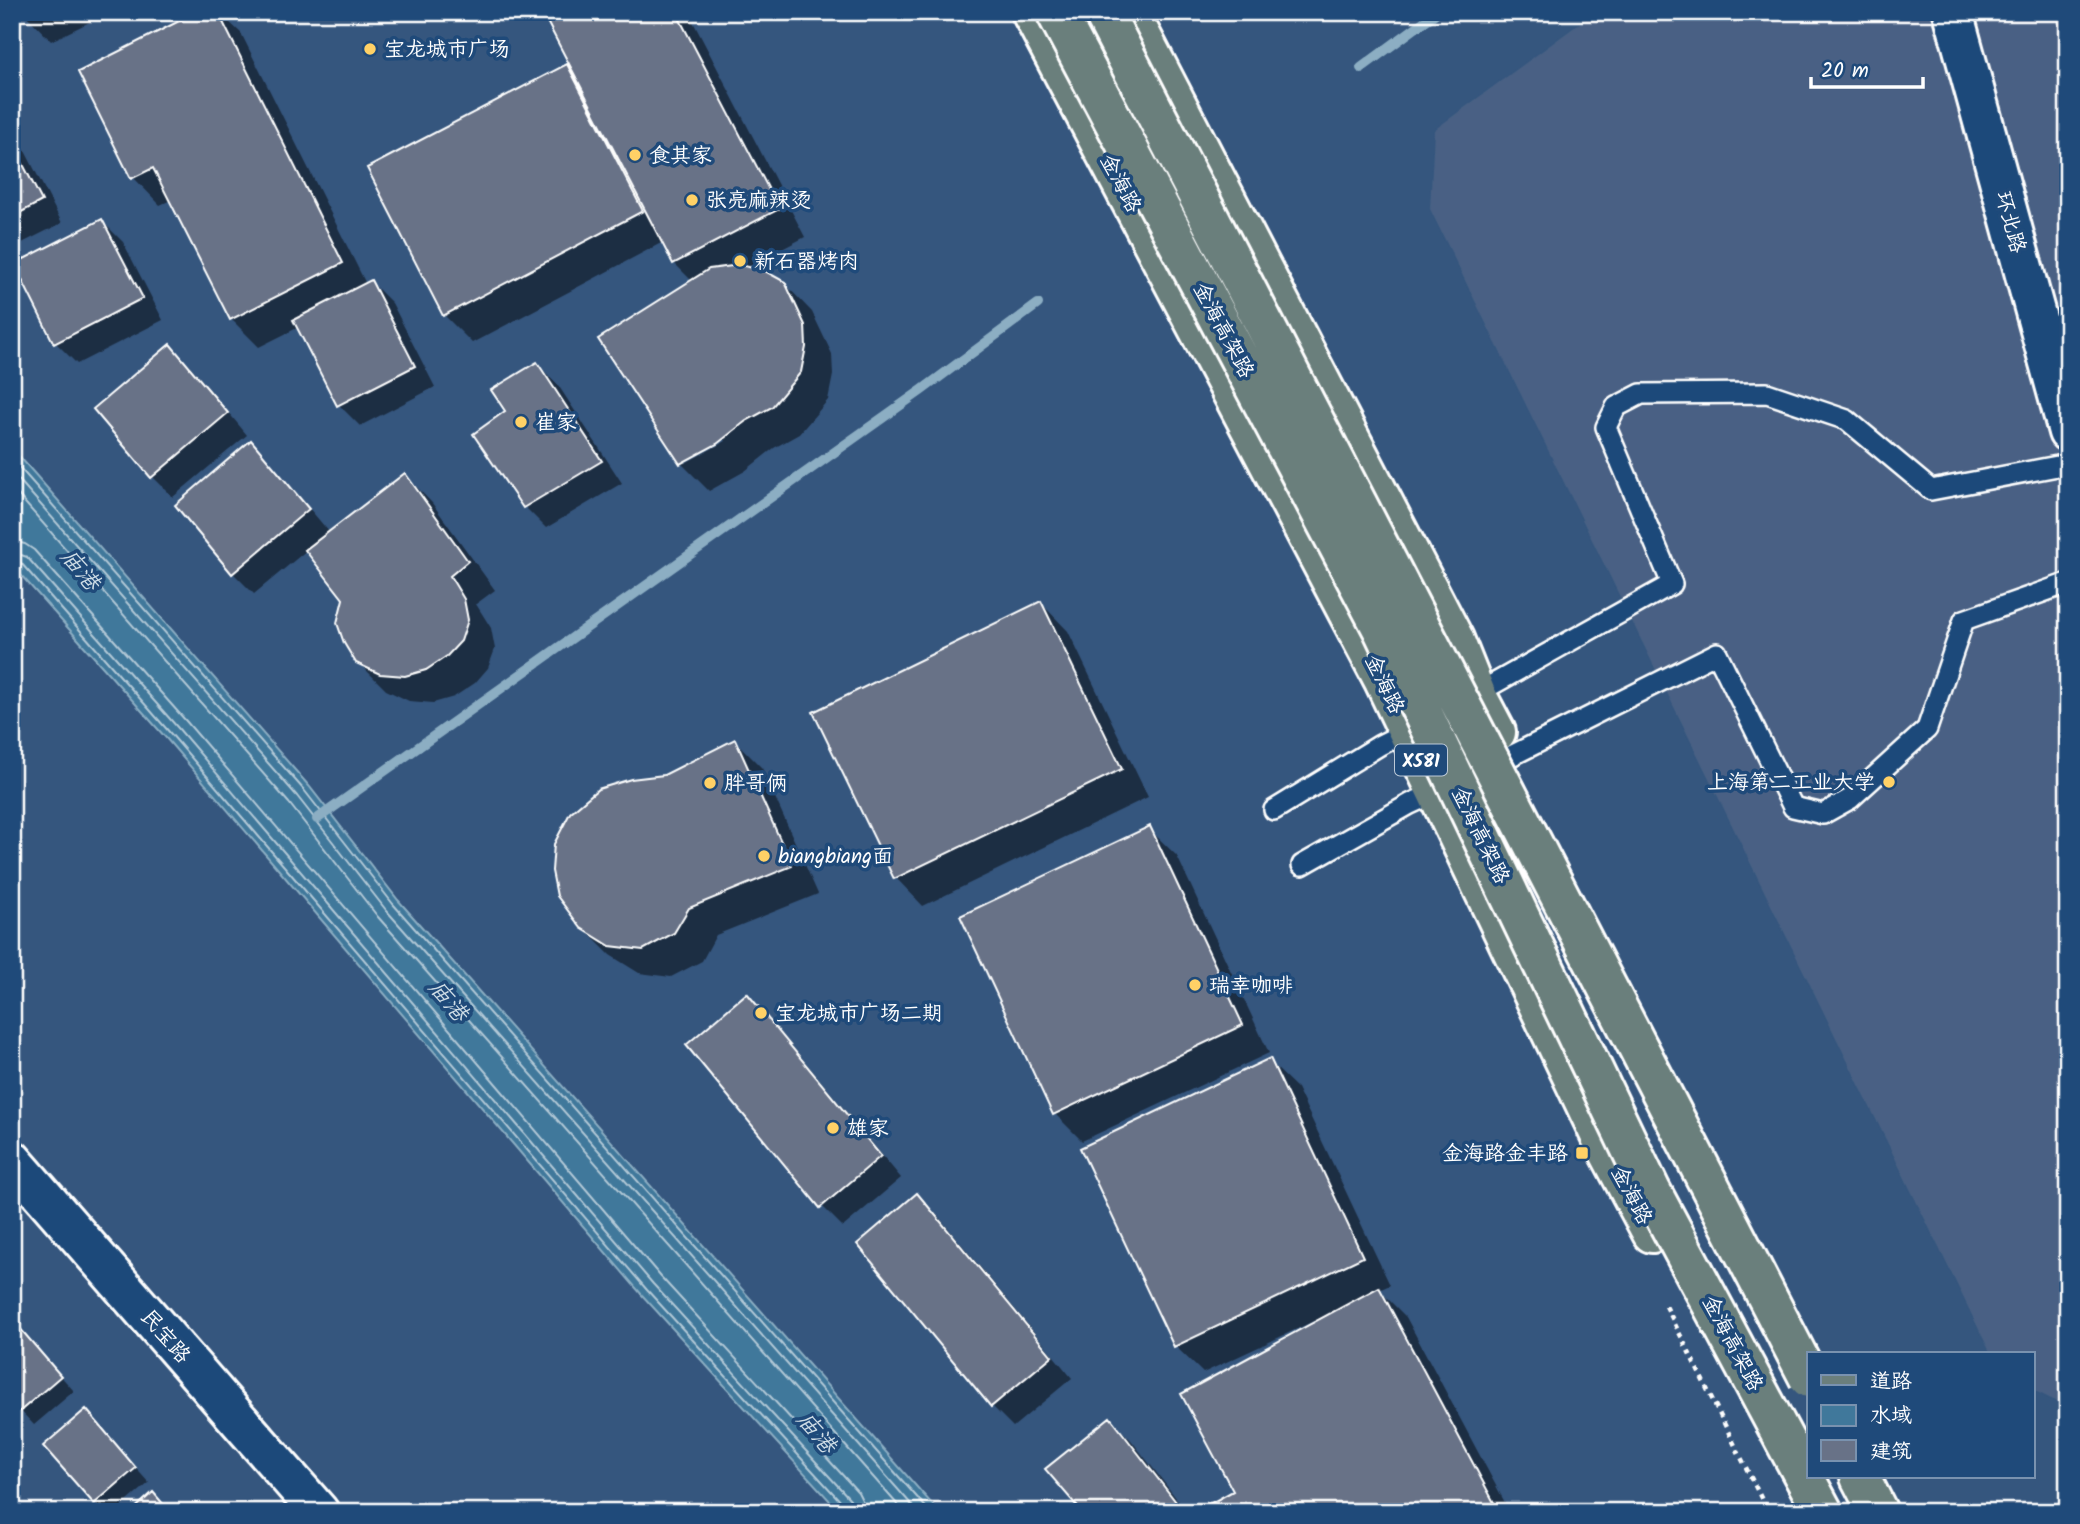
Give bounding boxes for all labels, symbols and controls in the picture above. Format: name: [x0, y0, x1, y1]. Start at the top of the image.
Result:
place label: 宝龙城市广场: [384, 34, 510, 67]
marker: 宝龙城市广场: [362, 41, 378, 57]
scale bar: [1811, 46, 1923, 90]
text: 20 m: [1821, 55, 1869, 88]
place label: 食其家: [649, 140, 712, 173]
marker: 食其家: [627, 147, 643, 163]
street label: 金海路: [1090, 148, 1149, 219]
place label: 张亮麻辣烫: [706, 185, 811, 218]
street label: 环北路: [1985, 188, 2034, 257]
marker: 张亮麻辣烫: [684, 192, 700, 208]
place label: 新石器烤肉: [754, 246, 859, 279]
marker: 新石器烤肉: [732, 253, 748, 269]
street label: 金海高架路: [1183, 277, 1262, 385]
place label: 崔家: [535, 407, 577, 440]
marker: 崔家: [513, 414, 529, 430]
water label: 庙港: [51, 541, 109, 601]
street label: 金海路: [1355, 649, 1412, 720]
road number: X581: [1395, 744, 1447, 776]
place label: 上海第二工业大学: [1707, 767, 1875, 800]
place label: 胖哥俩: [724, 768, 787, 801]
marker: 上海第二工业大学: [1881, 774, 1897, 790]
marker: 胖哥俩: [702, 775, 718, 791]
street label: 金海高架路: [1442, 781, 1517, 890]
place label: biangbiang面: [778, 841, 893, 874]
marker: biangbiang面: [756, 848, 772, 864]
place label: 瑞幸咖啡: [1209, 970, 1293, 1003]
water label: 庙港: [419, 972, 477, 1032]
marker: 瑞幸咖啡: [1187, 977, 1203, 993]
place label: 宝龙城市广场二期: [775, 998, 943, 1031]
marker: 宝龙城市广场二期: [753, 1005, 769, 1021]
place label: 雄家: [847, 1113, 889, 1146]
marker: 雄家: [825, 1120, 841, 1136]
place label: 金海路金丰路: [1442, 1138, 1568, 1171]
marker: 金海路金丰路: [1574, 1145, 1590, 1161]
street label: 金海路: [1601, 1160, 1660, 1231]
street label: 金海高架路: [1692, 1290, 1771, 1398]
street label: 民宝路: [132, 1302, 198, 1372]
legend: [1807, 1352, 2035, 1478]
text: 道路: [1870, 1366, 1912, 1399]
text: 水域: [1870, 1400, 1912, 1433]
water label: 庙港: [787, 1404, 845, 1464]
text: 建筑: [1870, 1436, 1912, 1469]

